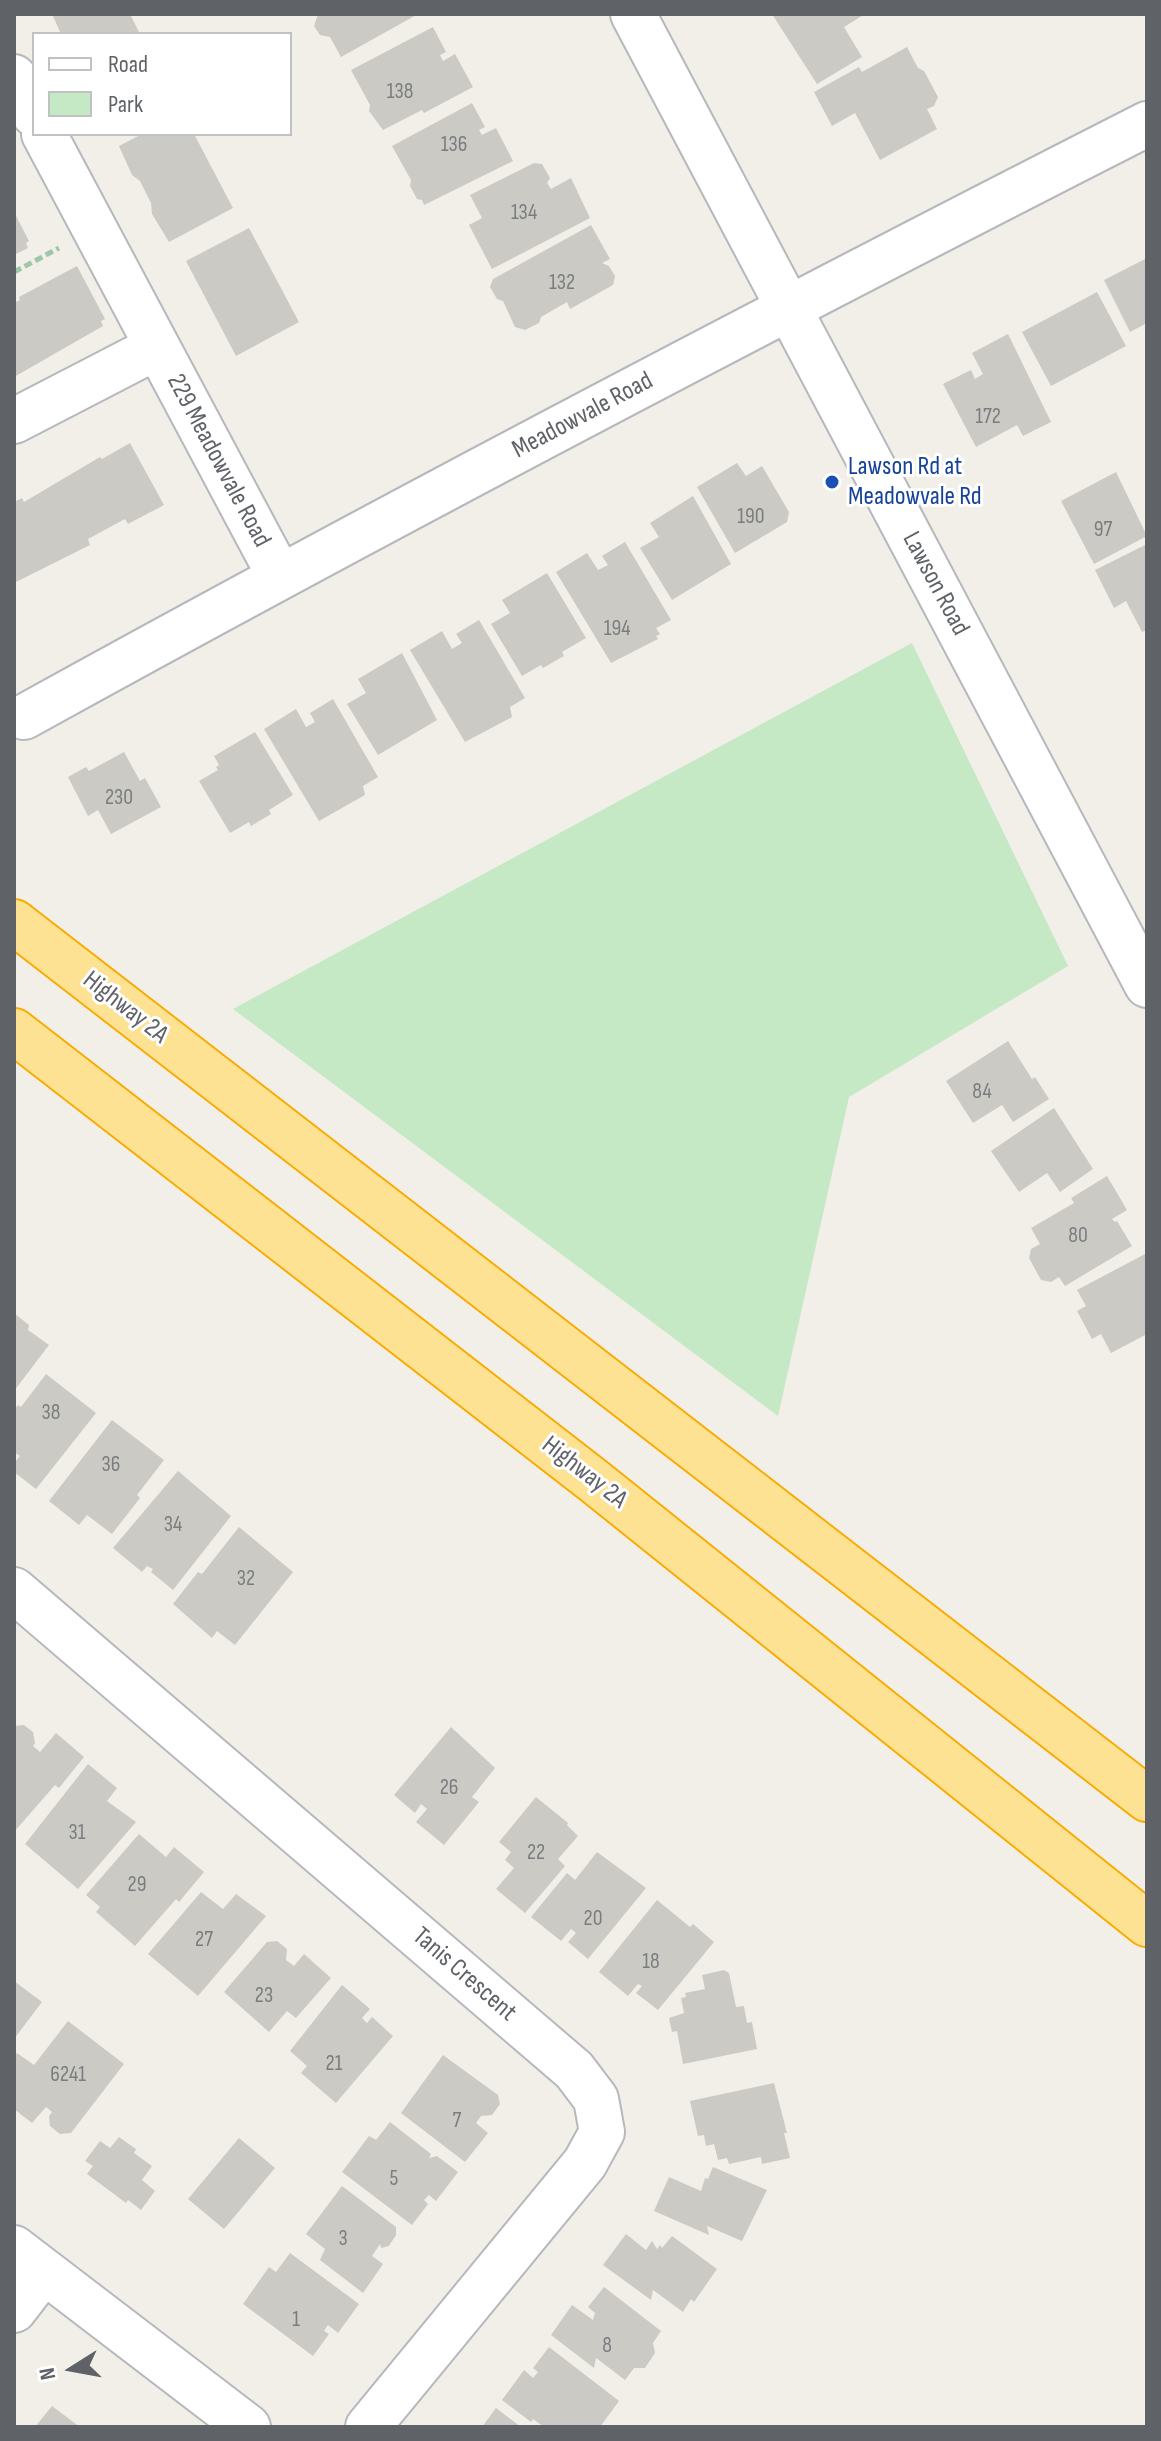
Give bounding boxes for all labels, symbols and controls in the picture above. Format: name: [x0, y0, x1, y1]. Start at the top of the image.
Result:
legend: [32, 32, 292, 136]
text: Road: [108, 50, 148, 79]
house number: 138: [387, 79, 413, 105]
text: Park: [108, 90, 143, 119]
house number: 136: [441, 132, 467, 158]
house number: 134: [511, 200, 537, 226]
house number: 132: [549, 270, 575, 296]
street label: Meadowvale Road: [507, 366, 659, 466]
street label: 229 Meadowvale Road: [159, 369, 277, 553]
house number: 172: [975, 404, 1001, 430]
place label: Lawson Rd at Meadowvale Rd: [848, 451, 982, 512]
marker: Lawson Rd at Meadowvale Rd: [823, 473, 841, 491]
house number: 190: [737, 504, 765, 530]
house number: 97: [1094, 517, 1112, 543]
street label: Lawson Road: [895, 527, 975, 641]
house number: 194: [604, 616, 630, 642]
house number: 230: [105, 785, 133, 811]
street label: Highway 2A: [76, 965, 174, 1051]
house number: 84: [972, 1079, 992, 1105]
house number: 80: [1068, 1223, 1088, 1249]
house number: 38: [42, 1400, 60, 1426]
street label: Highway 2A: [535, 1430, 633, 1516]
house number: 36: [102, 1452, 120, 1478]
house number: 34: [164, 1512, 182, 1538]
house number: 32: [237, 1566, 255, 1592]
house number: 26: [440, 1775, 458, 1801]
house number: 31: [69, 1820, 85, 1846]
house number: 22: [527, 1840, 545, 1866]
house number: 29: [128, 1872, 146, 1898]
house number: 20: [584, 1906, 602, 1932]
street label: Tanis Crescent: [406, 1921, 522, 2029]
house number: 27: [195, 1927, 213, 1953]
house number: 18: [642, 1949, 660, 1975]
house number: 23: [255, 1983, 273, 2009]
house number: 21: [326, 2051, 342, 2077]
house number: 6241: [50, 2062, 86, 2088]
house number: 7: [453, 2108, 461, 2134]
house number: 5: [390, 2166, 398, 2192]
house number: 3: [338, 2226, 348, 2252]
house number: 1: [292, 2307, 300, 2333]
north arrow: [32, 2329, 112, 2409]
house number: 8: [602, 2333, 612, 2359]
text: N: [34, 2365, 62, 2382]

